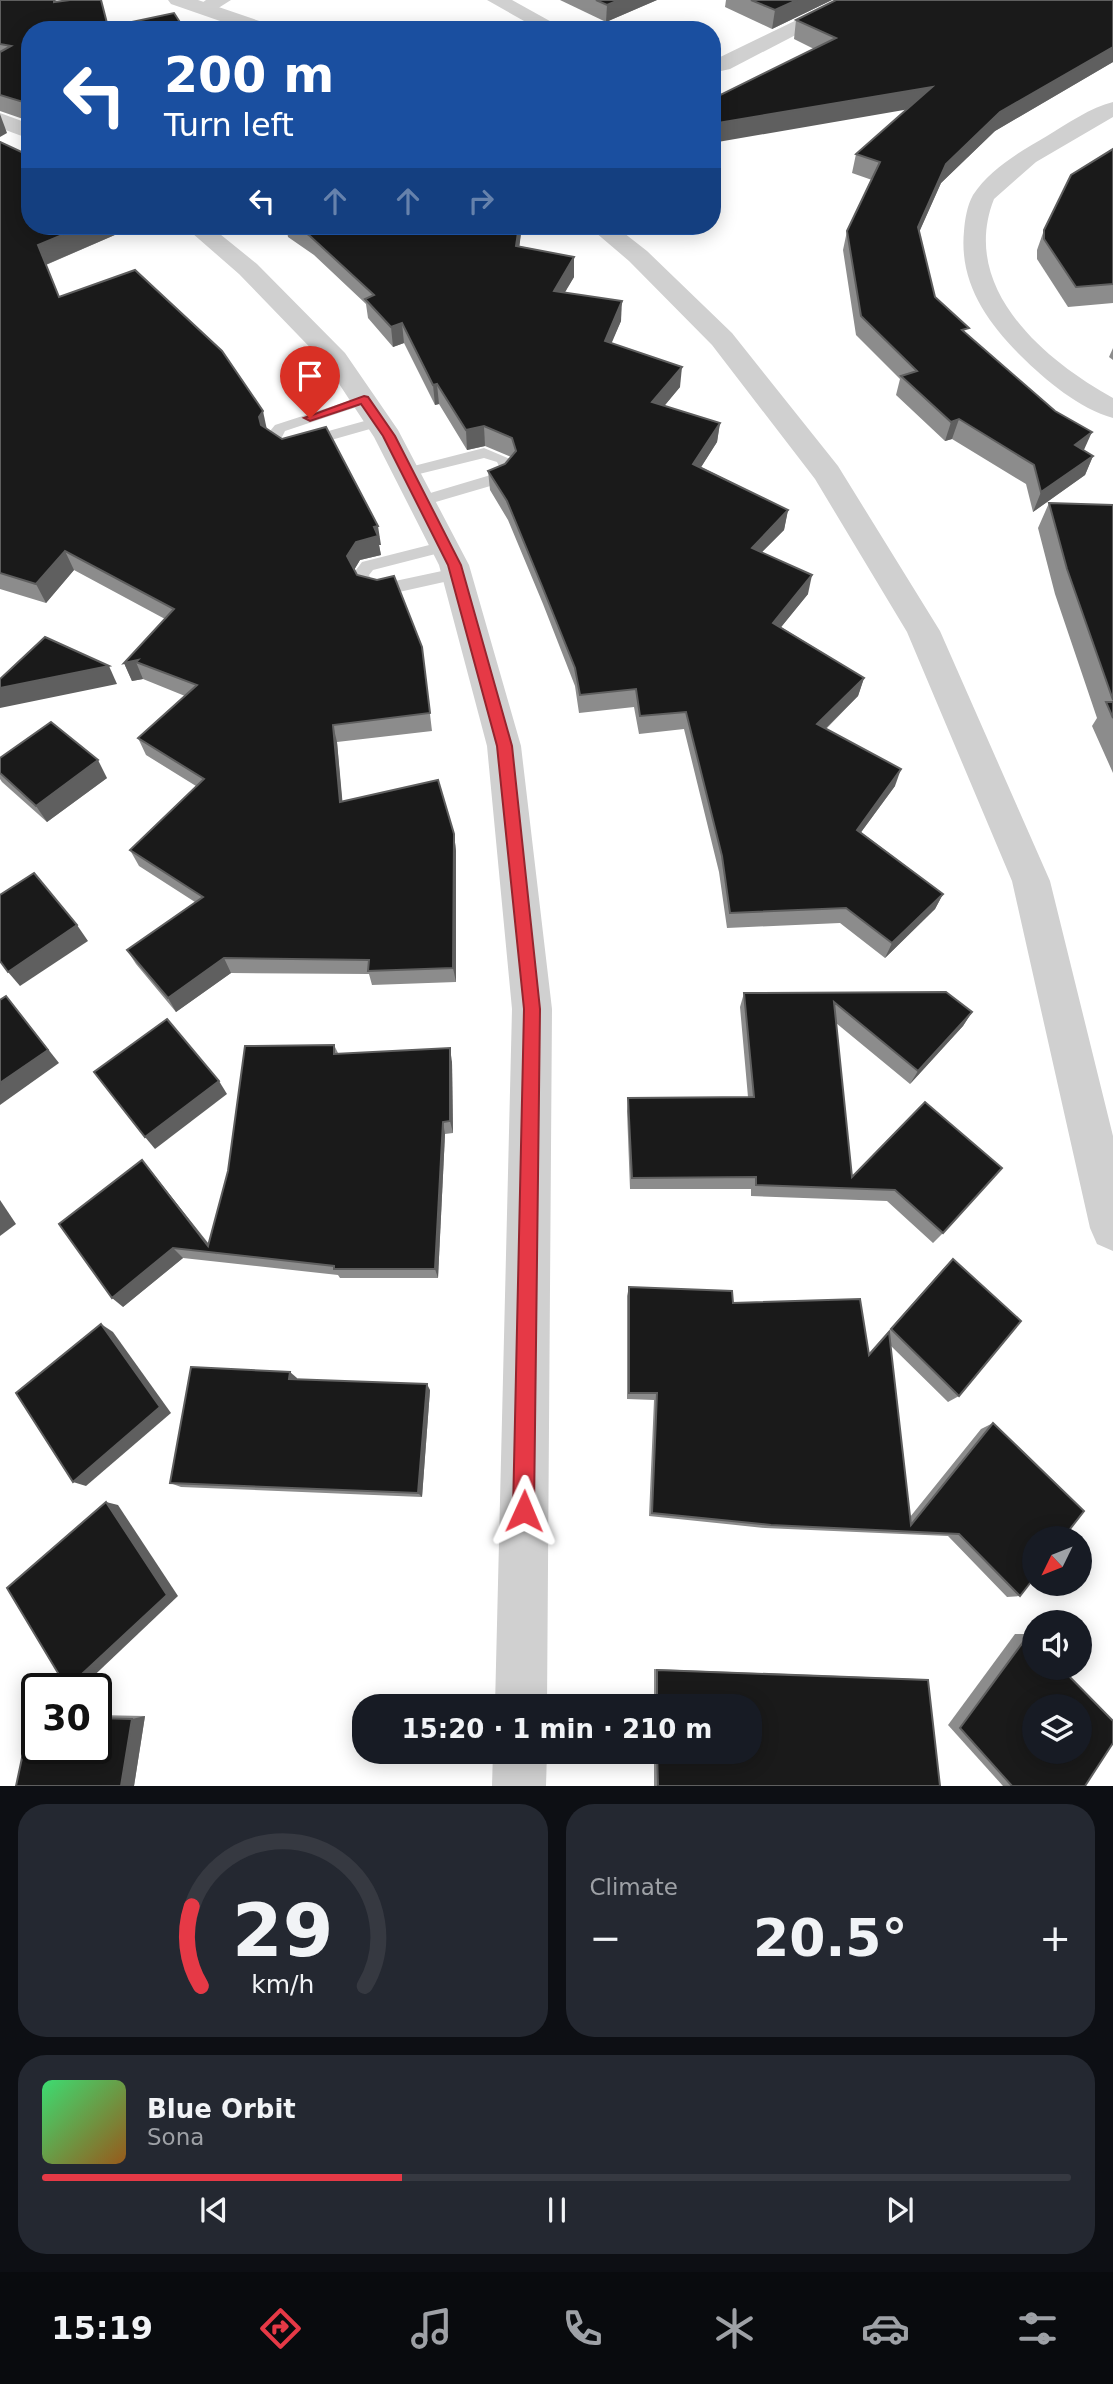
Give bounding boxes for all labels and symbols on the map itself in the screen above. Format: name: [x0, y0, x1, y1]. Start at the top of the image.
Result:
pin: [280, 346, 340, 418]
position arrow: [487, 1474, 561, 1548]
north arrow: [1022, 1526, 1092, 1596]
speed limit sign: 30: [21, 1673, 112, 1764]

